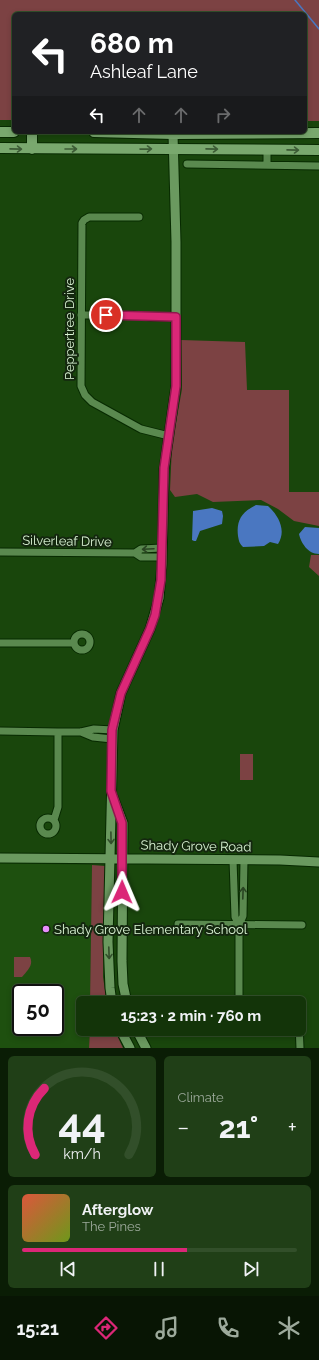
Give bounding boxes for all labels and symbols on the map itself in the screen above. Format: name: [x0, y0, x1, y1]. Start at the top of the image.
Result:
one-way arrow: [9, 145, 22, 152]
one-way arrow: [64, 145, 77, 153]
one-way arrow: [139, 145, 152, 153]
one-way arrow: [205, 145, 218, 153]
one-way arrow: [286, 146, 299, 154]
street label: Peppertree Drive: [62, 278, 77, 380]
pin: [89, 298, 123, 332]
street label: Silverleaf Drive: [22, 533, 112, 549]
one-way arrow: [142, 545, 155, 553]
one-way arrow: [107, 831, 115, 844]
street label: Shady Grove Road: [141, 838, 251, 854]
position arrow: [101, 871, 143, 913]
one-way arrow: [240, 887, 247, 900]
place label: Shady Grove Elementary School: [54, 922, 248, 937]
marker: Shady Grove Elementary School: [41, 924, 51, 934]
one-way arrow: [105, 946, 112, 959]
speed limit sign: 50: [12, 984, 64, 1036]

